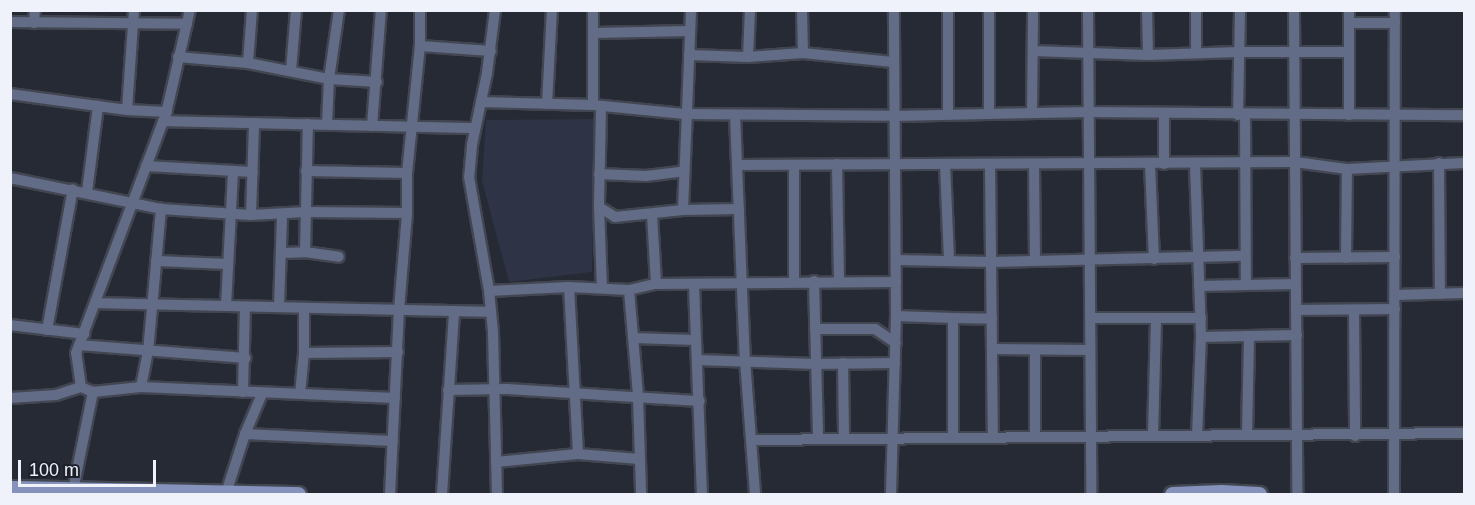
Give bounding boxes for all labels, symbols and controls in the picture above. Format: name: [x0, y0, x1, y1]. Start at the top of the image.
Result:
scale bar: [21, 448, 159, 486]
text: 100 m: [29, 460, 79, 480]

